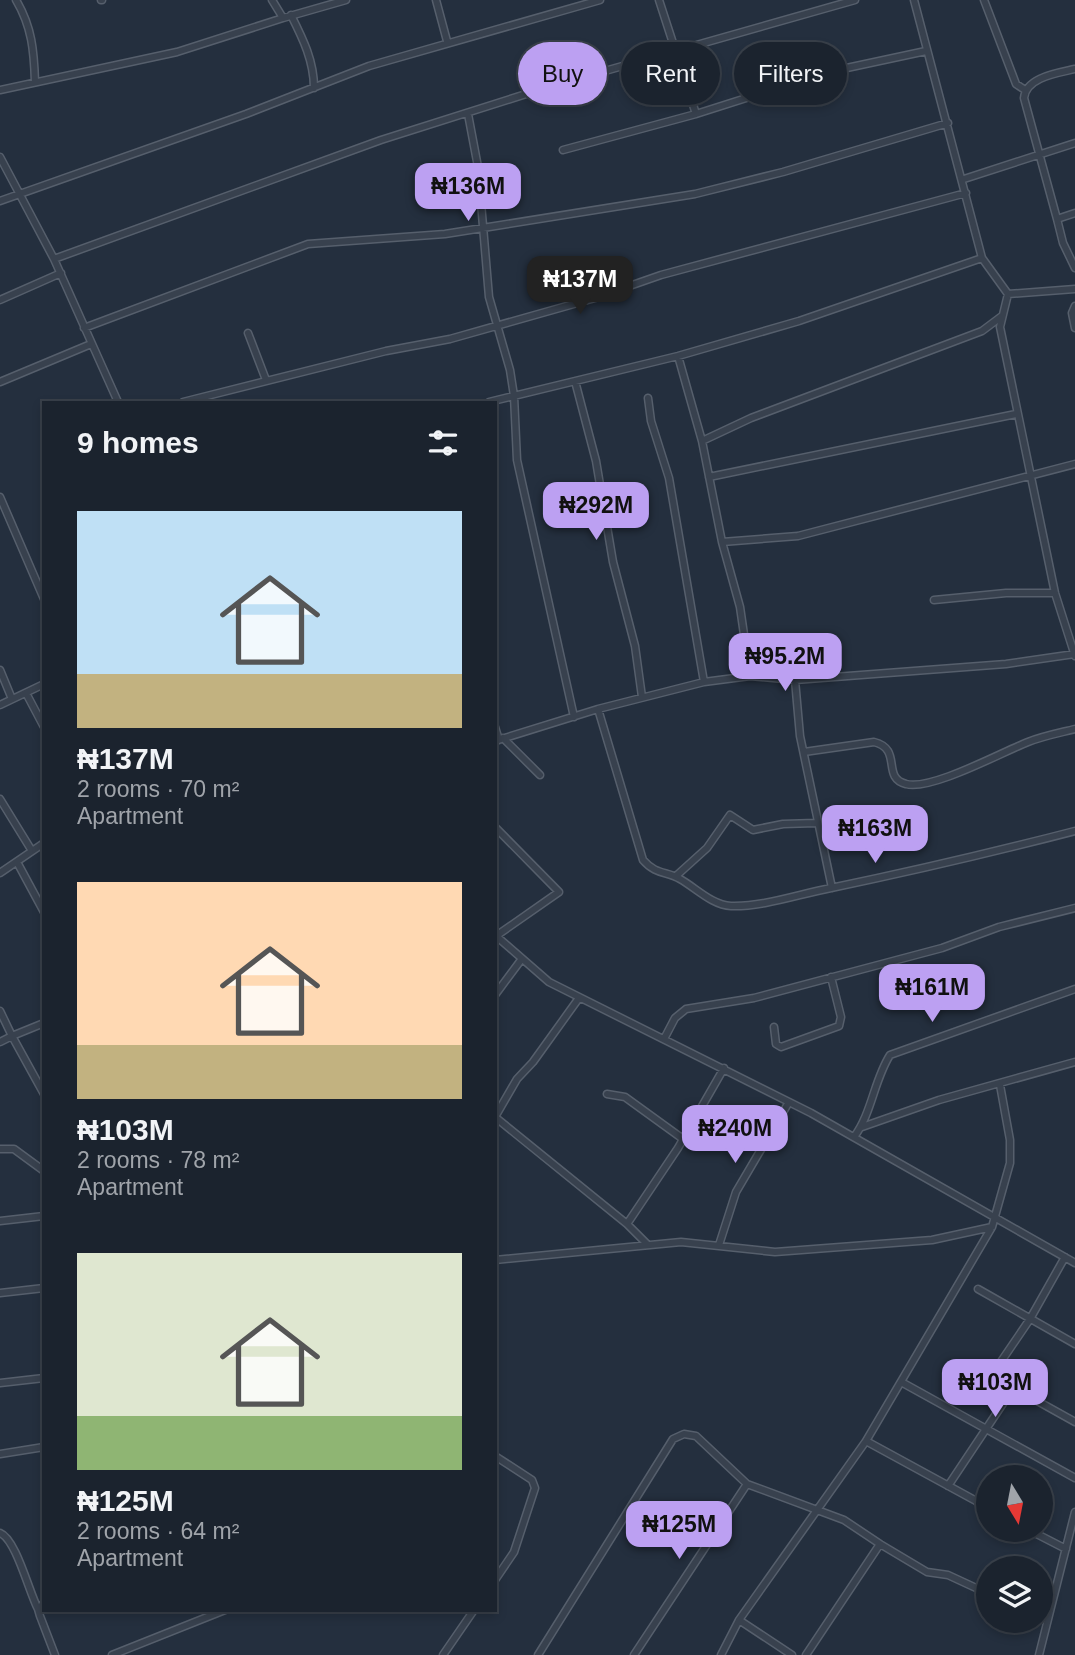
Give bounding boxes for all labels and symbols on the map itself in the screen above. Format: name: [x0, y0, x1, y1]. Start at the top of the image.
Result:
pin: ₦136M: [419, 164, 517, 223]
pin: ₦137M: [531, 256, 629, 316]
pin: ₦292M: [547, 482, 645, 542]
pin: ₦95.2M: [728, 634, 842, 693]
pin: ₦163M: [826, 806, 924, 865]
pin: ₦161M: [883, 964, 981, 1024]
pin: ₦240M: [686, 1106, 784, 1165]
pin: ₦103M: [946, 1360, 1044, 1419]
north arrow: [976, 1465, 1054, 1542]
pin: ₦125M: [630, 1502, 728, 1561]

